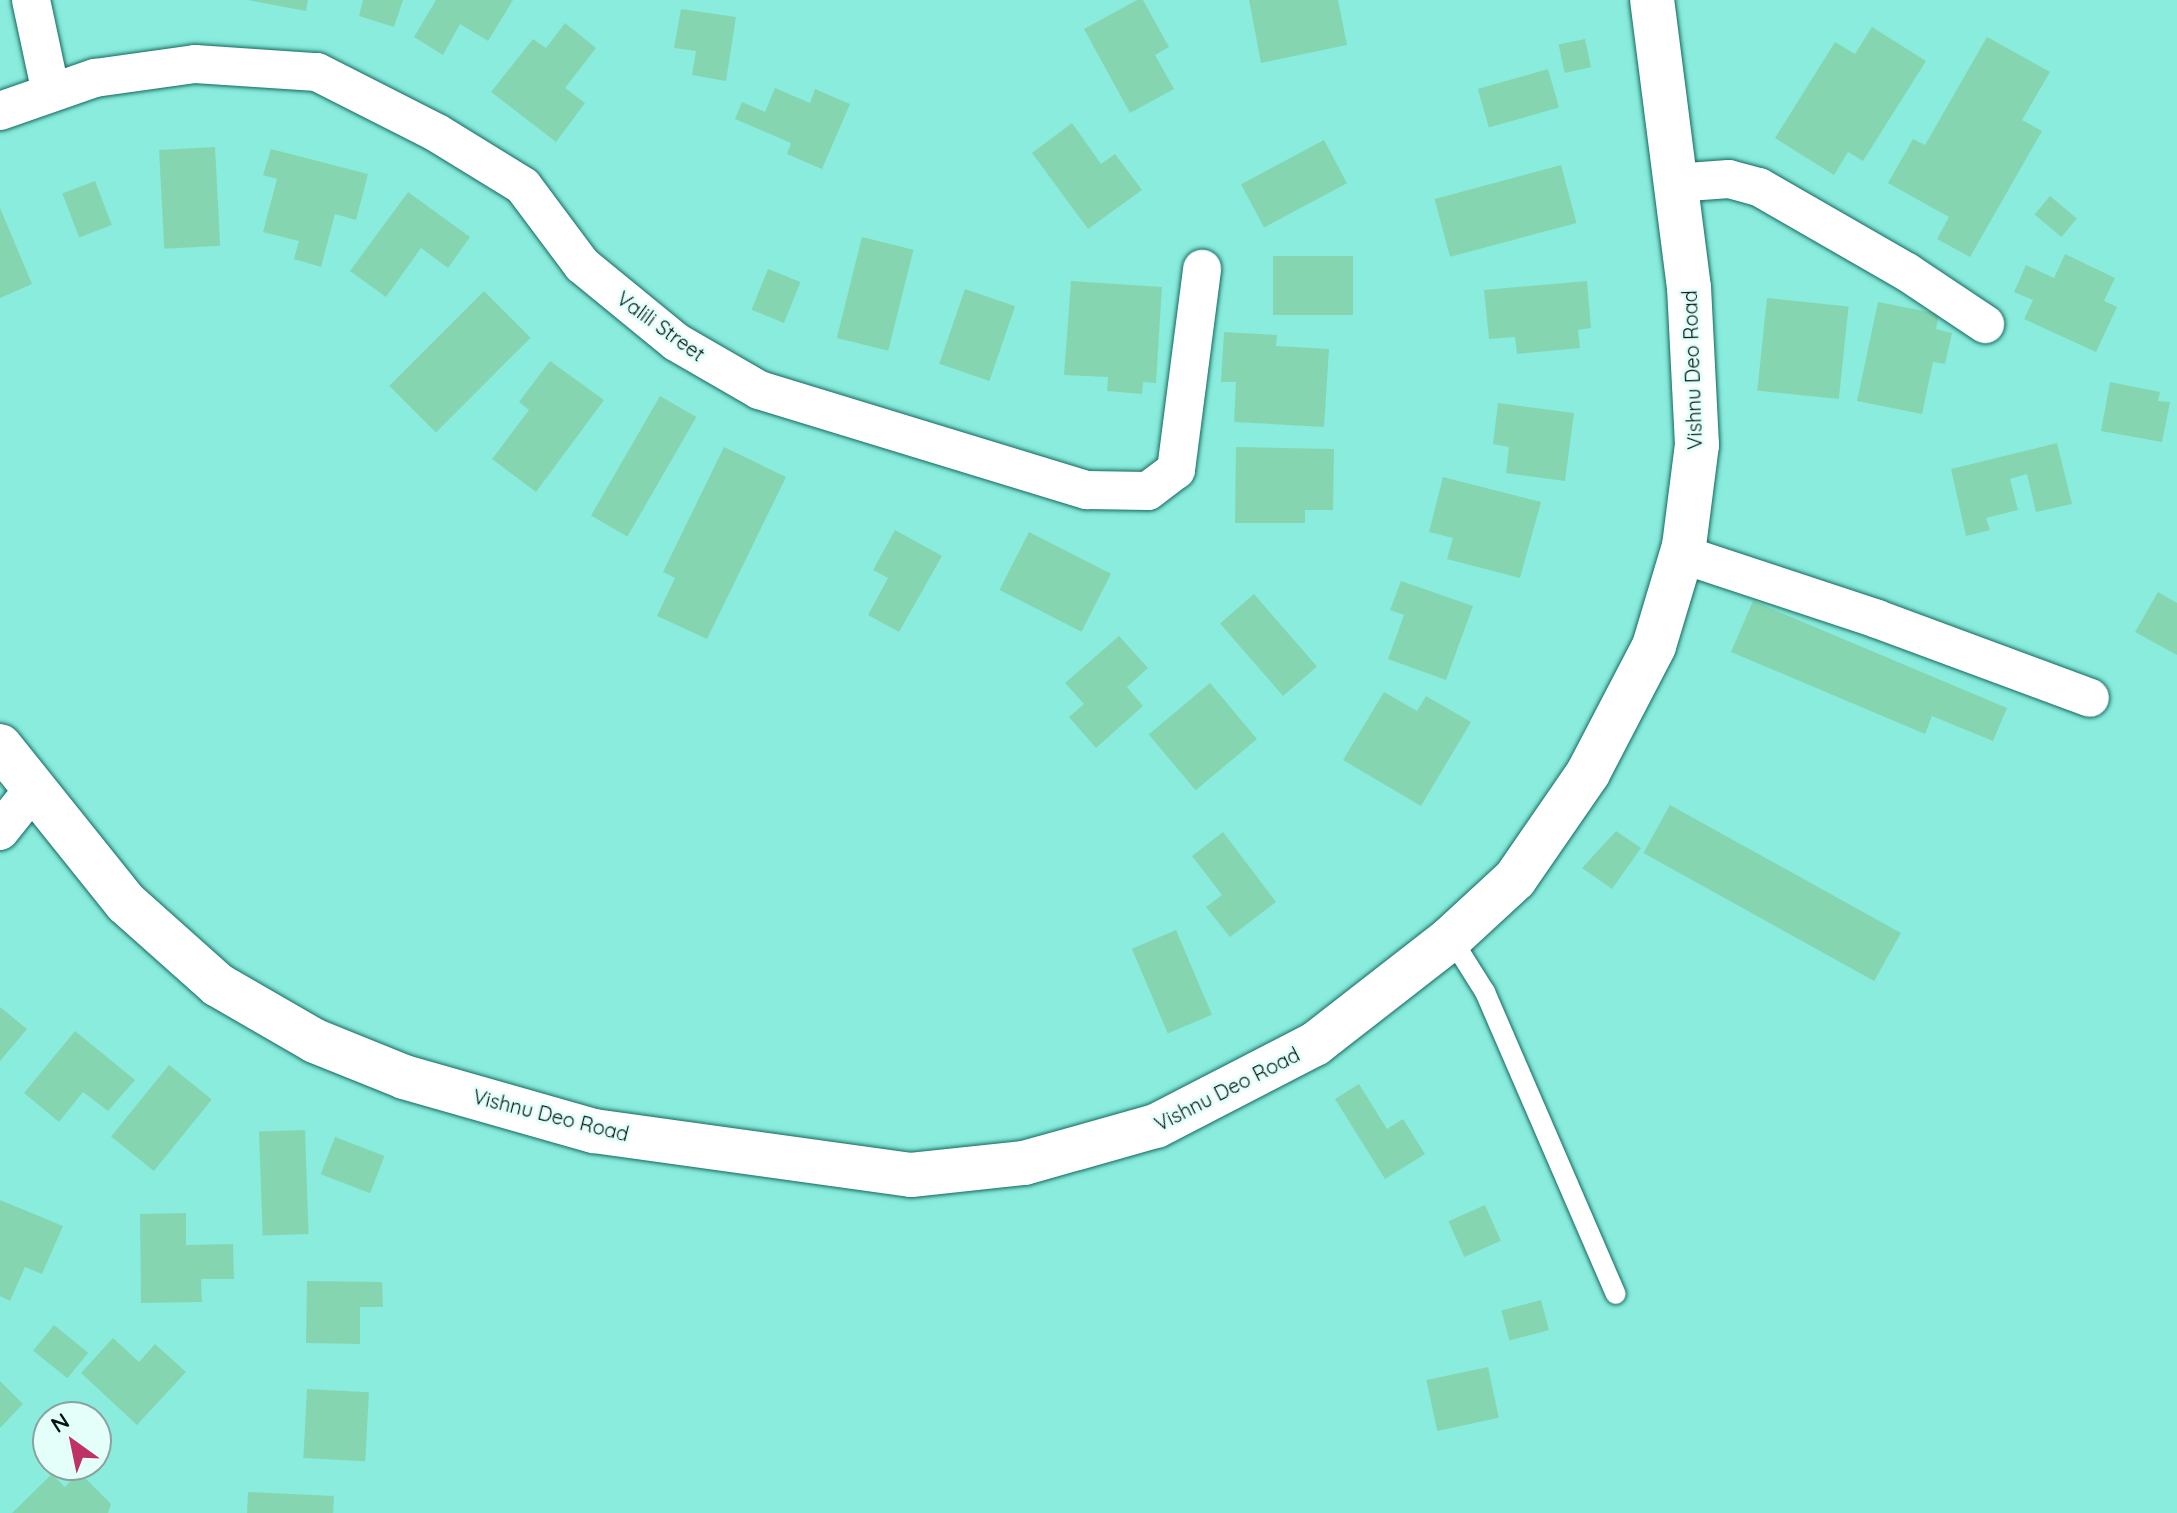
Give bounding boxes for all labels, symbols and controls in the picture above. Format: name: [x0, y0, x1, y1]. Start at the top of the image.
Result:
street label: Valili Street: [612, 286, 710, 366]
street label: Vishnu Deo Road: [1677, 290, 1707, 450]
street label: Vishnu Deo Road: [1150, 1042, 1304, 1136]
street label: Vishnu Deo Road: [471, 1084, 631, 1146]
north arrow: [32, 1401, 112, 1481]
text: N: [46, 1406, 74, 1439]

